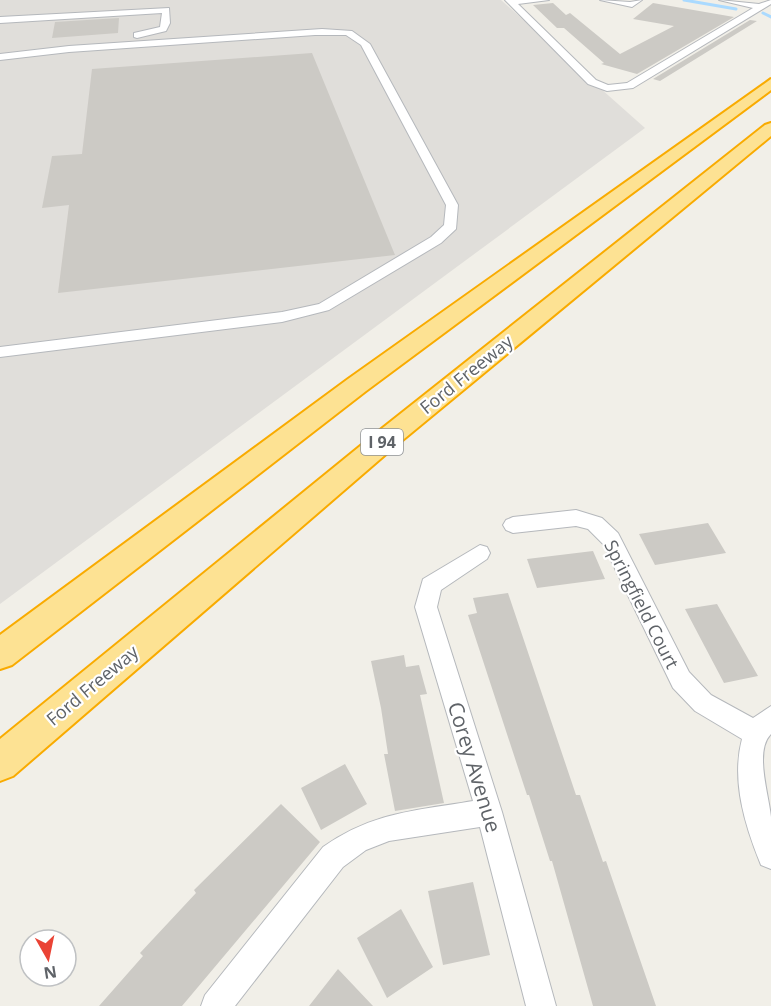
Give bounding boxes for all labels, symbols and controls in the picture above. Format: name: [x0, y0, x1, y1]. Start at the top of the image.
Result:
street label: Ford Freeway: [415, 329, 518, 419]
road number: I 94: [361, 429, 403, 455]
street label: Springfield Court: [599, 536, 685, 672]
street label: Ford Freeway: [41, 639, 144, 731]
street label: Corey Avenue: [442, 698, 508, 836]
north arrow: [18, 928, 78, 988]
text: N: [42, 961, 58, 985]

